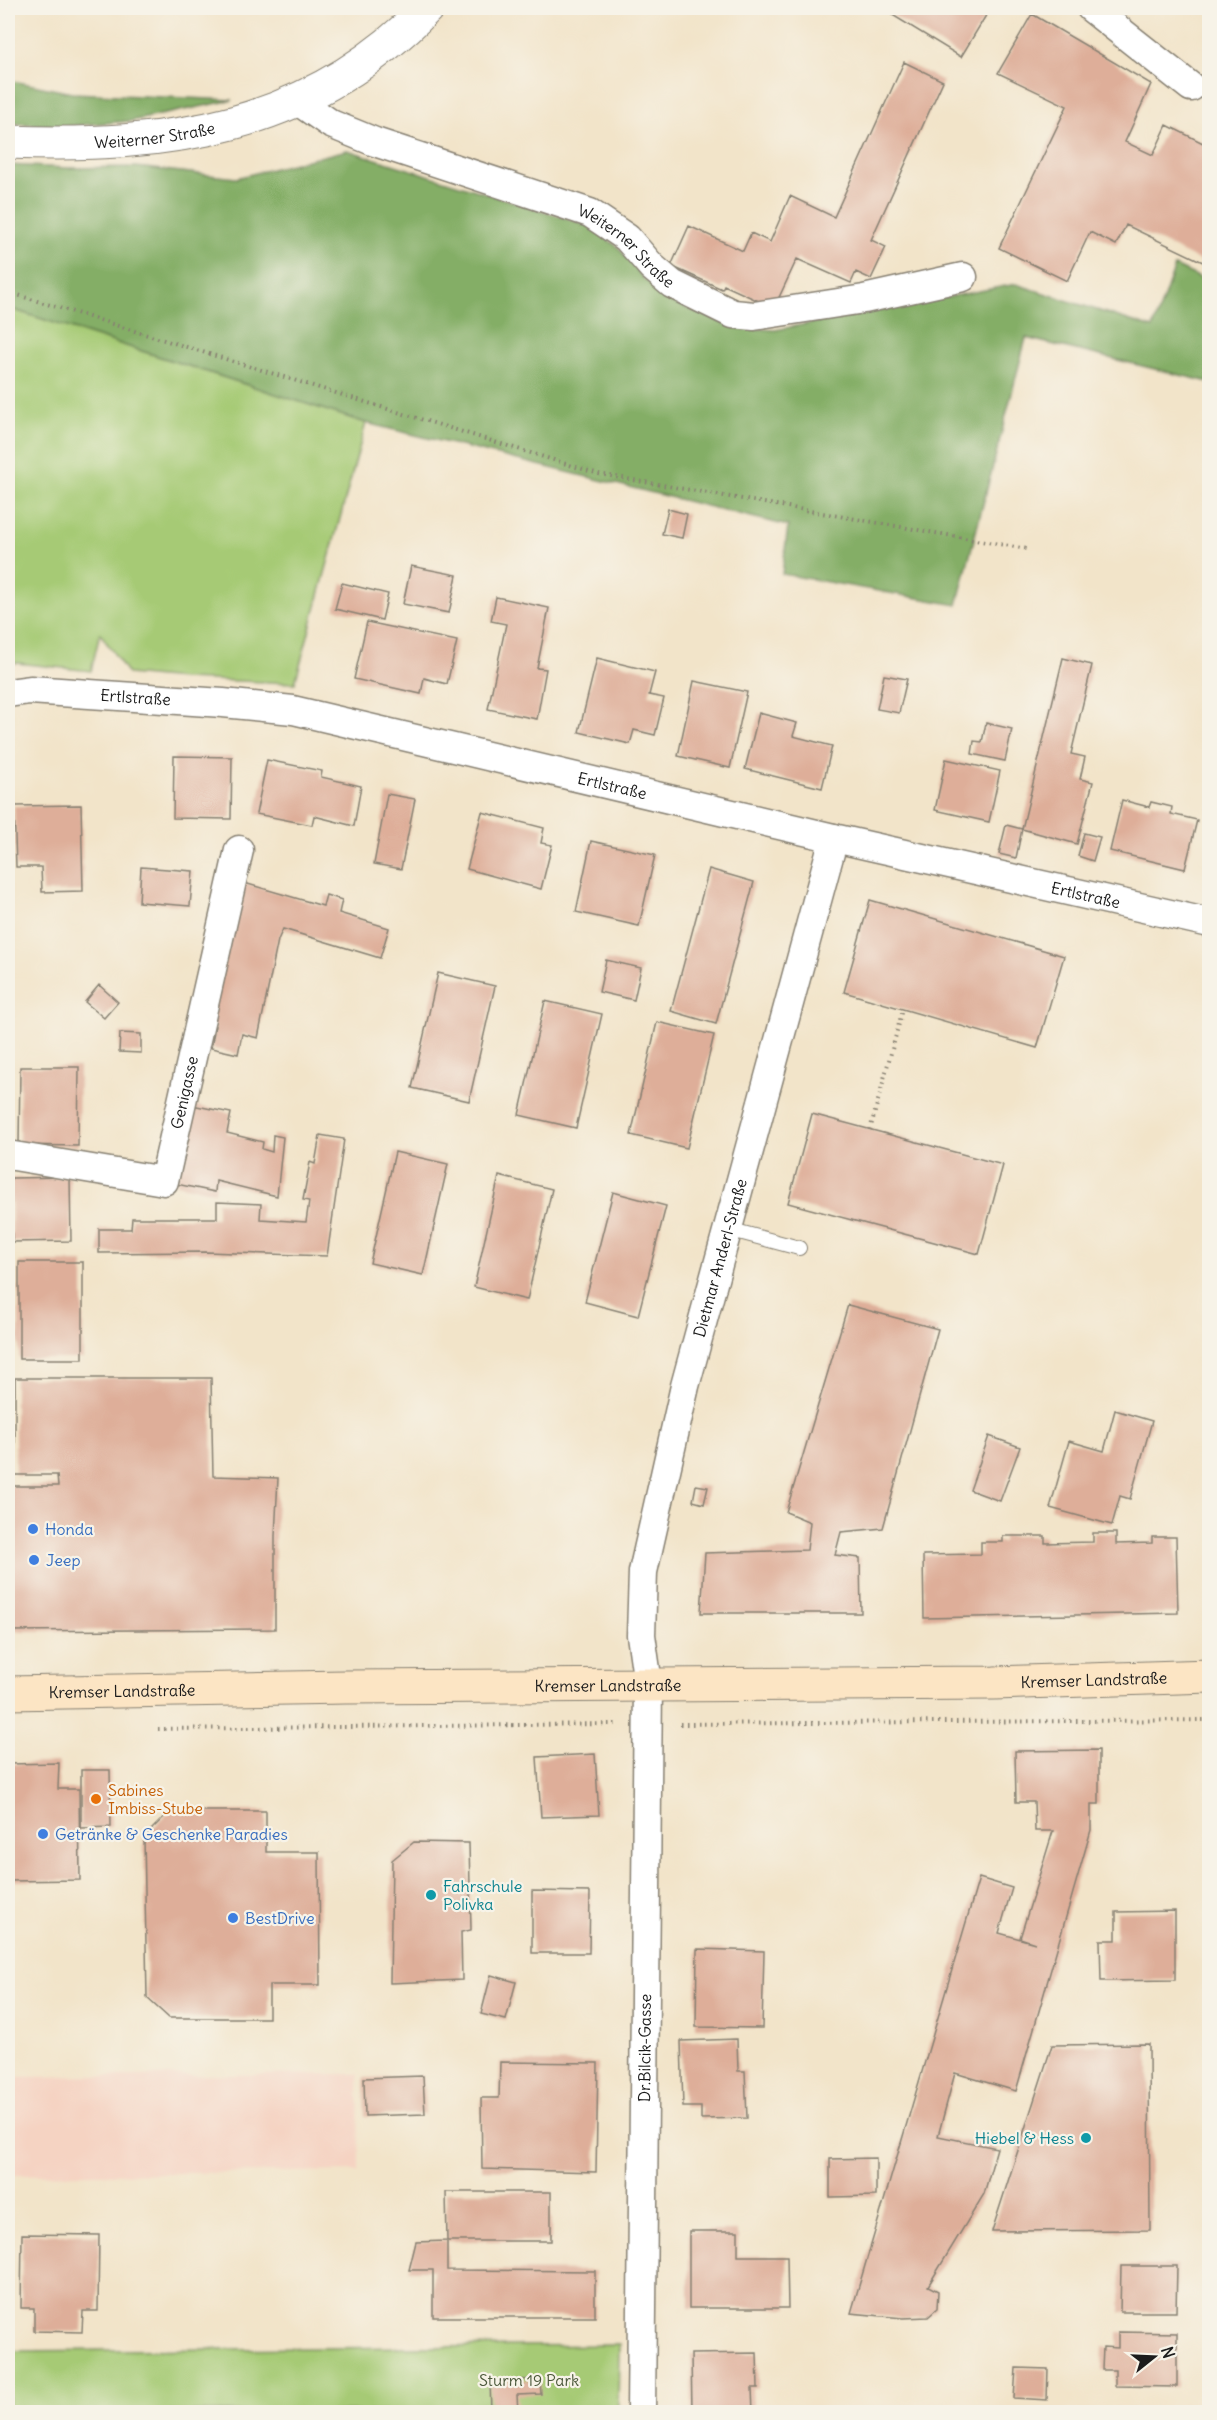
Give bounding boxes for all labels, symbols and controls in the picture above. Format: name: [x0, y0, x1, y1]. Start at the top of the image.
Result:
street label: Weiterner Straße: [94, 118, 217, 152]
street label: Weiterner Straße: [575, 200, 679, 292]
street label: Ertlstraße: [100, 685, 171, 709]
street label: Ertlstraße: [576, 768, 649, 803]
street label: Ertlstraße: [1049, 877, 1122, 912]
street label: Genigasse: [166, 1054, 202, 1131]
street label: Dietmar Anderl-Straße: [689, 1176, 751, 1339]
place label: Honda: [45, 1519, 93, 1539]
marker: Honda: [26, 1522, 40, 1536]
place label: Jeep: [46, 1550, 81, 1570]
marker: Jeep: [27, 1553, 41, 1567]
street label: Kremser Landstraße: [1020, 1667, 1168, 1692]
street label: Kremser Landstraße: [534, 1675, 681, 1696]
street label: Kremser Landstraße: [48, 1680, 196, 1702]
place label: Sabines Imbiss-Stube: [108, 1780, 203, 1818]
marker: Sabines Imbiss-Stube: [89, 1792, 103, 1806]
place label: Getränke & Geschenke Paradies: [55, 1824, 288, 1844]
marker: Getränke & Geschenke Paradies: [36, 1827, 50, 1841]
place label: Fahrschule Polivka: [443, 1876, 522, 1914]
marker: Fahrschule Polivka: [424, 1888, 438, 1902]
place label: BestDrive: [245, 1908, 315, 1928]
marker: BestDrive: [226, 1911, 240, 1925]
street label: Dr.Bilcik-Gasse: [634, 1994, 655, 2102]
place label: Hiebel & Hess: [975, 2128, 1074, 2148]
marker: Hiebel & Hess: [1079, 2131, 1093, 2145]
north arrow: [1124, 2327, 1184, 2387]
text: N: [1157, 2344, 1179, 2361]
park label: Sturm 19 Park: [479, 2370, 579, 2390]

